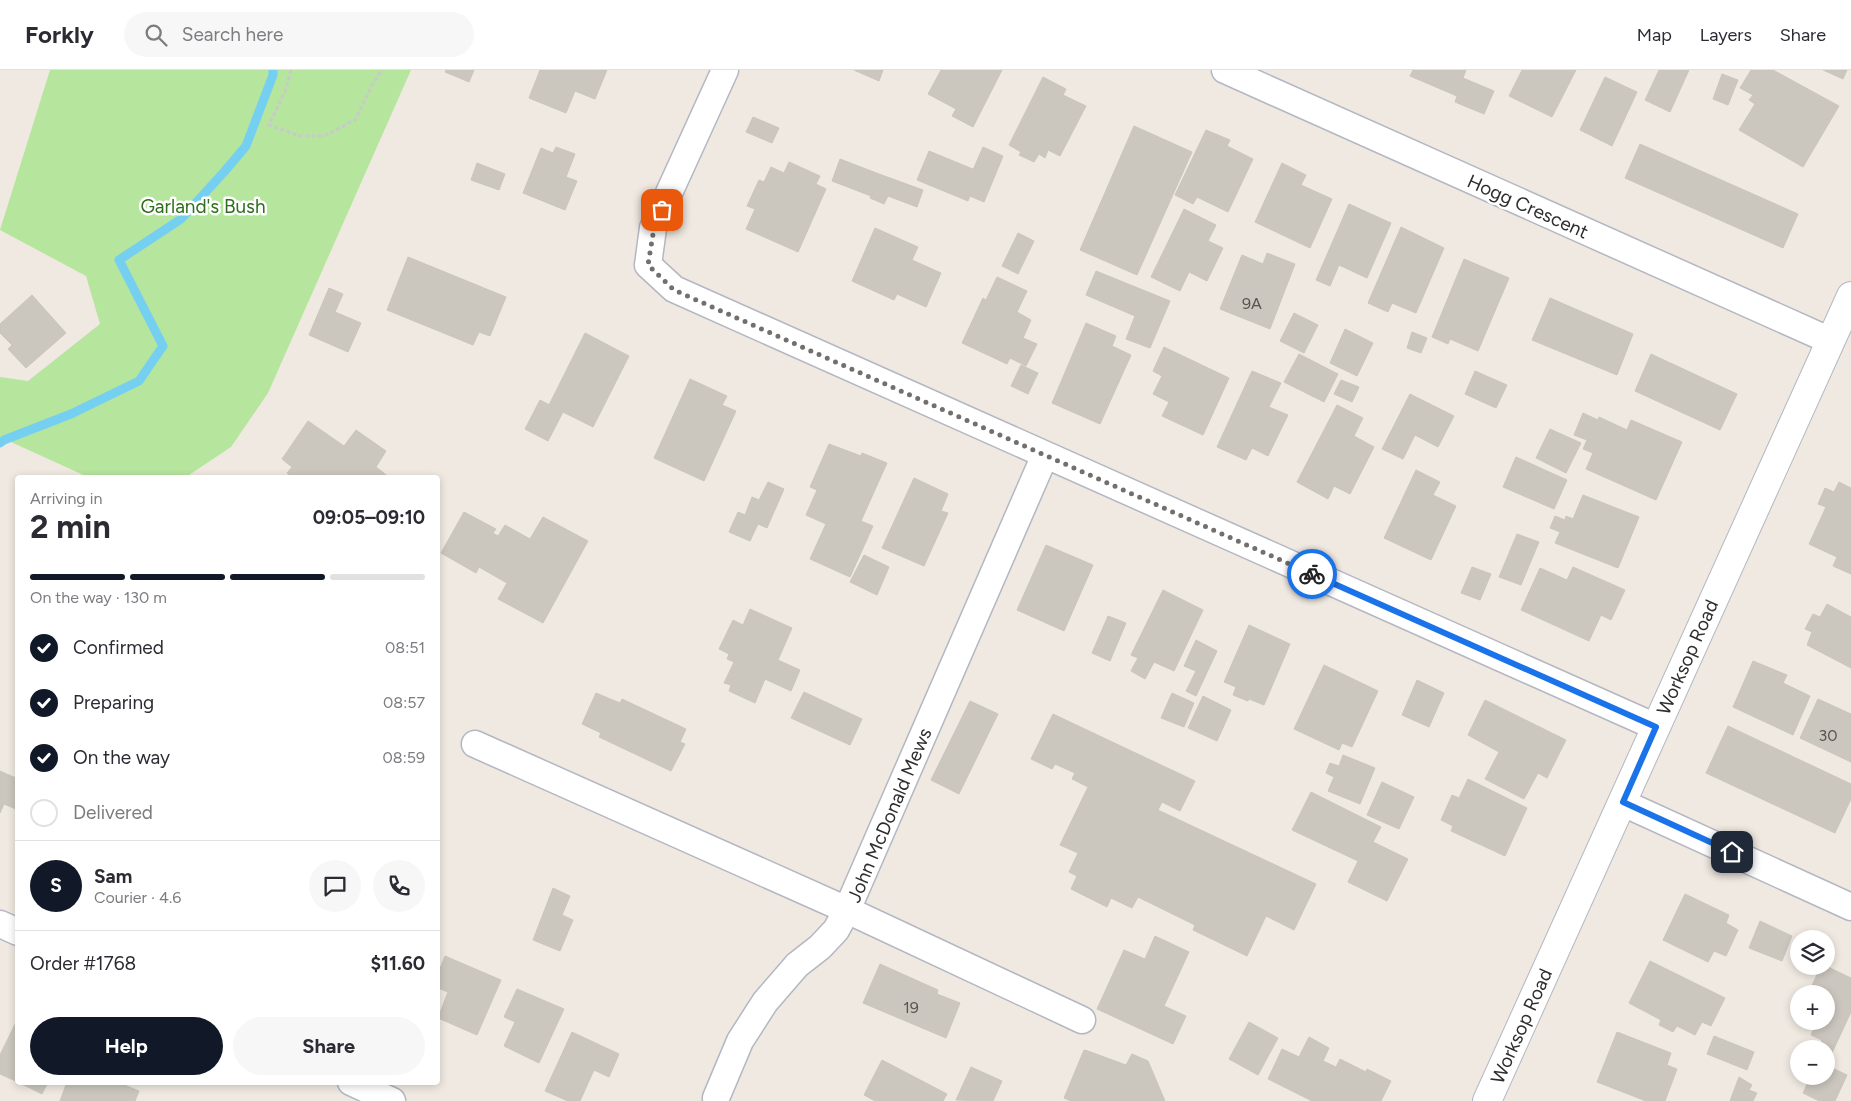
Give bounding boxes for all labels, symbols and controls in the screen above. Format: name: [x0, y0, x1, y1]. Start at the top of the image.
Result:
search box: [124, 12, 474, 57]
text: Forkly: [25, 20, 94, 49]
icon: search: [142, 21, 170, 49]
text: Search here: [182, 23, 283, 46]
text: Map: [1637, 24, 1672, 46]
text: Layers: [1700, 24, 1752, 46]
text: Share: [1780, 24, 1826, 46]
street label: Hogg Crescent: [1464, 169, 1592, 243]
pin: [641, 189, 683, 231]
park label: Garland's Bush: [140, 195, 266, 218]
icon: bag: [648, 196, 676, 224]
house number: 9A: [1242, 294, 1262, 313]
text: Arriving in: [30, 489, 102, 508]
text: 09:05–09:10: [313, 506, 425, 529]
text: 2 min: [30, 508, 111, 546]
courier: [1287, 549, 1337, 599]
icon: bike: [1298, 560, 1326, 588]
text: On the way · 130 m: [30, 588, 167, 607]
street label: Worksop Road: [1652, 596, 1723, 718]
icon: check: [30, 634, 58, 662]
text: Confirmed: [73, 636, 164, 659]
text: 08:51: [385, 638, 425, 657]
icon: check: [30, 689, 58, 717]
text: Preparing: [73, 691, 154, 714]
text: 08:57: [383, 693, 425, 712]
street label: John McDonald Mews: [842, 724, 937, 906]
house number: 30: [1819, 726, 1837, 745]
icon: check: [30, 744, 58, 772]
text: On the way: [73, 746, 170, 769]
text: 08:59: [383, 748, 425, 767]
text: Delivered: [73, 801, 153, 824]
pin: [1711, 831, 1753, 873]
icon: home: [1718, 838, 1746, 866]
button: chat: [309, 860, 361, 912]
button: phone: [373, 860, 425, 912]
text: Sam: [94, 865, 132, 888]
text: S: [50, 874, 62, 897]
text: Courier · 4.6: [94, 888, 181, 907]
map controls: [1790, 930, 1835, 1085]
button: layers: [1790, 930, 1835, 975]
text: Order #1768: [30, 952, 136, 975]
text: $11.60: [370, 952, 425, 975]
street label: Worksop Road: [1486, 965, 1557, 1087]
button: +: [1790, 985, 1835, 1030]
house number: 19: [903, 998, 919, 1017]
button: Help: [30, 1017, 223, 1075]
button: Share: [233, 1017, 425, 1075]
button: −: [1790, 1040, 1835, 1085]

